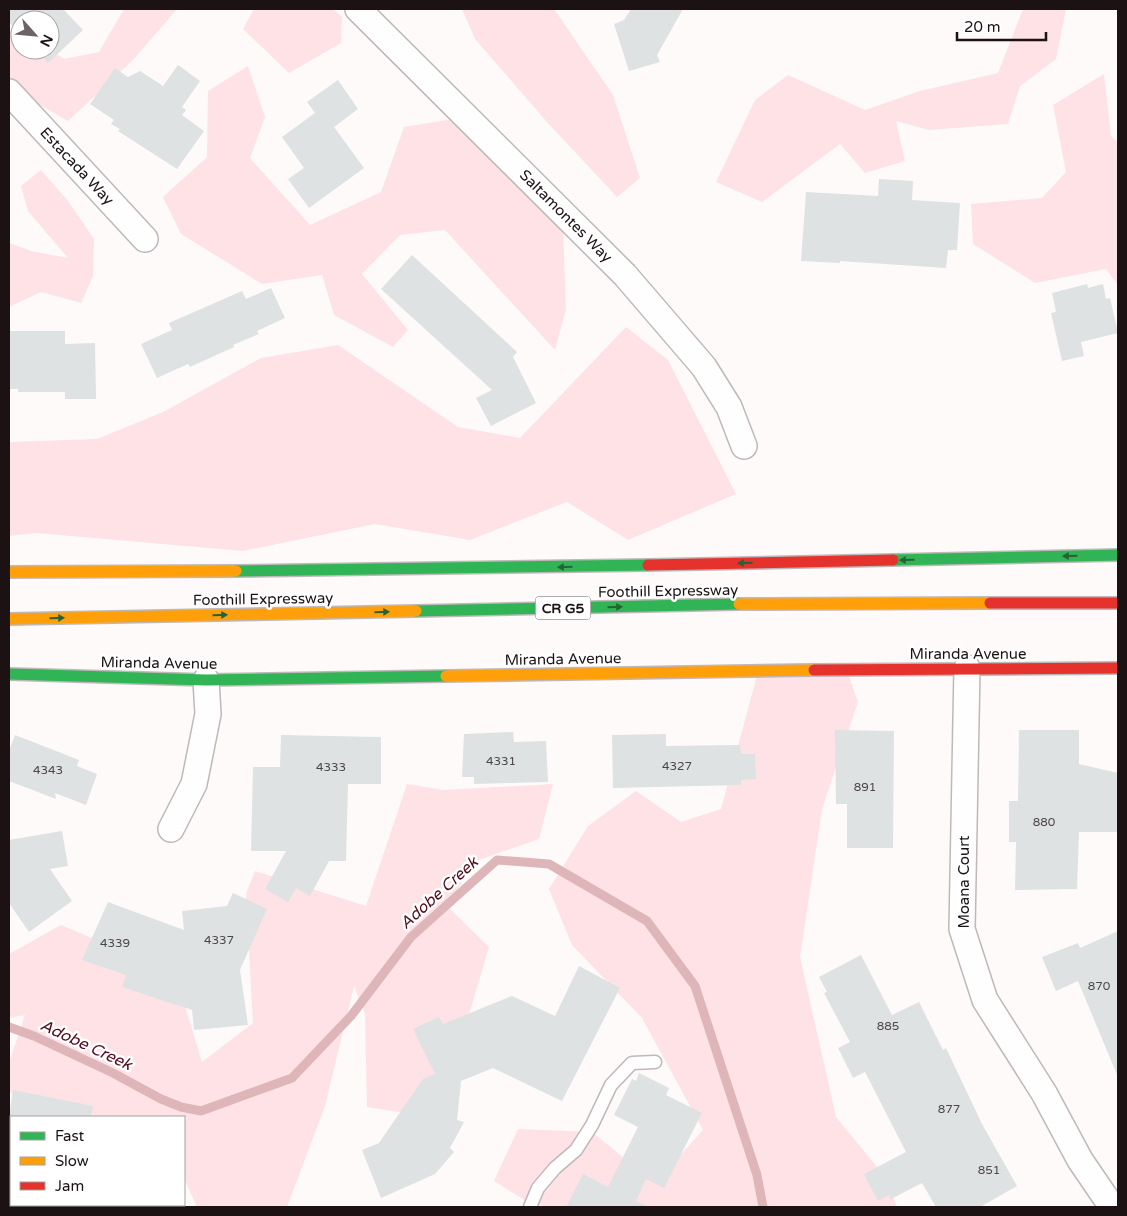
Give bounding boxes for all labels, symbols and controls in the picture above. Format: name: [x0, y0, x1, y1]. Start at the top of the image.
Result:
north arrow: [10, 10, 60, 60]
scale bar: [957, 10, 1046, 42]
text: 20 m: [964, 18, 1001, 36]
text: N: [36, 32, 56, 50]
street label: Estacada Way: [36, 123, 118, 209]
street label: Saltamontes Way: [516, 166, 616, 266]
one-way arrow: [1061, 552, 1077, 560]
one-way arrow: [899, 556, 915, 564]
one-way arrow: [736, 559, 752, 567]
one-way arrow: [556, 563, 572, 571]
street label: Foothill Expressway: [598, 581, 738, 601]
street label: Foothill Expressway: [193, 589, 333, 609]
road number: CR G5: [536, 596, 590, 620]
one-way arrow: [607, 603, 623, 611]
one-way arrow: [375, 607, 391, 615]
one-way arrow: [212, 611, 228, 619]
one-way arrow: [50, 614, 66, 622]
street label: Miranda Avenue: [910, 645, 1026, 663]
street label: Miranda Avenue: [504, 649, 622, 669]
street label: Miranda Avenue: [100, 653, 218, 673]
house number: 4331: [486, 754, 516, 768]
house number: 4327: [662, 759, 692, 773]
house number: 4333: [316, 760, 346, 774]
house number: 4343: [33, 763, 63, 777]
house number: 891: [854, 780, 876, 794]
house number: 880: [1033, 815, 1056, 829]
street label: Moana Court: [955, 835, 973, 929]
water label: Adobe Creek: [396, 852, 483, 933]
house number: 4337: [204, 933, 234, 947]
house number: 4339: [100, 936, 130, 950]
house number: 870: [1088, 979, 1111, 993]
water label: Adobe Creek: [37, 1015, 136, 1075]
house number: 885: [877, 1019, 899, 1033]
house number: 877: [938, 1102, 960, 1116]
legend: [10, 1116, 185, 1206]
text: Fast: [55, 1127, 85, 1145]
text: Slow: [55, 1152, 89, 1170]
house number: 851: [978, 1163, 1000, 1177]
text: Jam: [55, 1177, 84, 1195]

